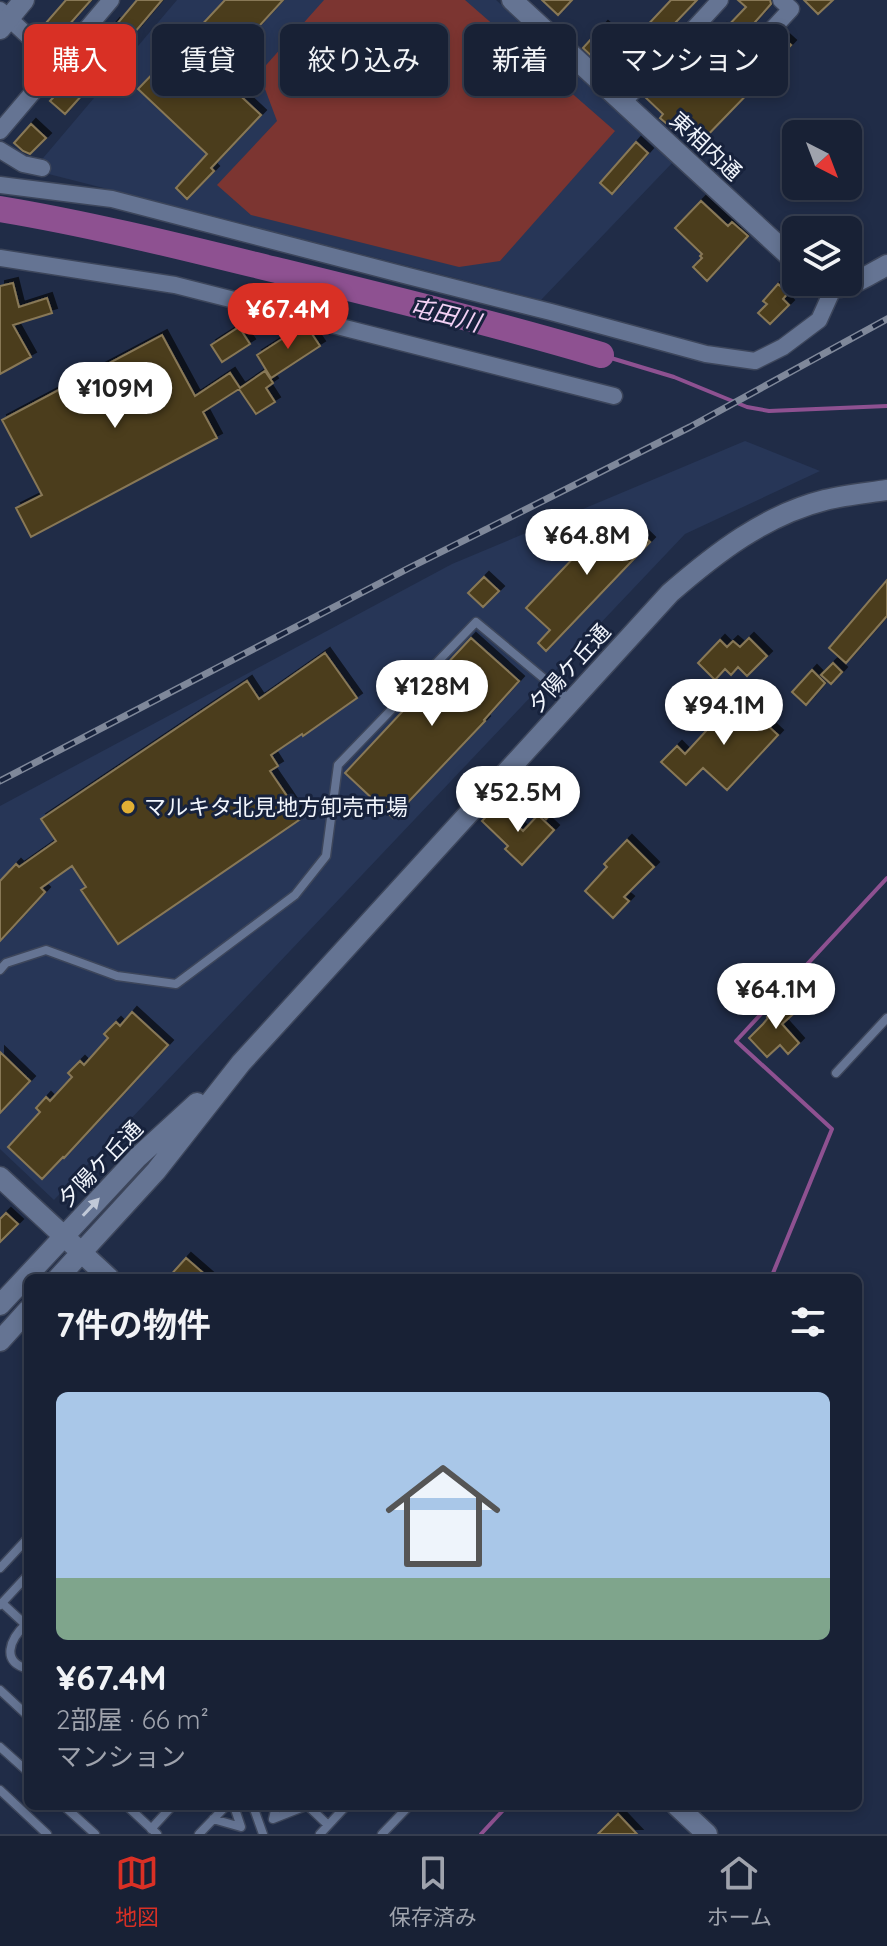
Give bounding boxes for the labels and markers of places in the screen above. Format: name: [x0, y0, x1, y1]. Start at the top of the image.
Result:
pin: ¥67.4M: [223, 283, 353, 351]
pin: ¥109M: [59, 362, 171, 430]
pin: ¥64.8M: [522, 509, 652, 577]
pin: ¥128M: [376, 660, 488, 728]
pin: ¥94.1M: [659, 679, 789, 747]
pin: ¥52.5M: [453, 766, 583, 834]
place label: マルキタ北見地方卸売市場: [144, 793, 408, 821]
marker: マルキタ北見地方卸売市場: [119, 798, 137, 816]
pin: ¥64.1M: [711, 963, 841, 1031]

